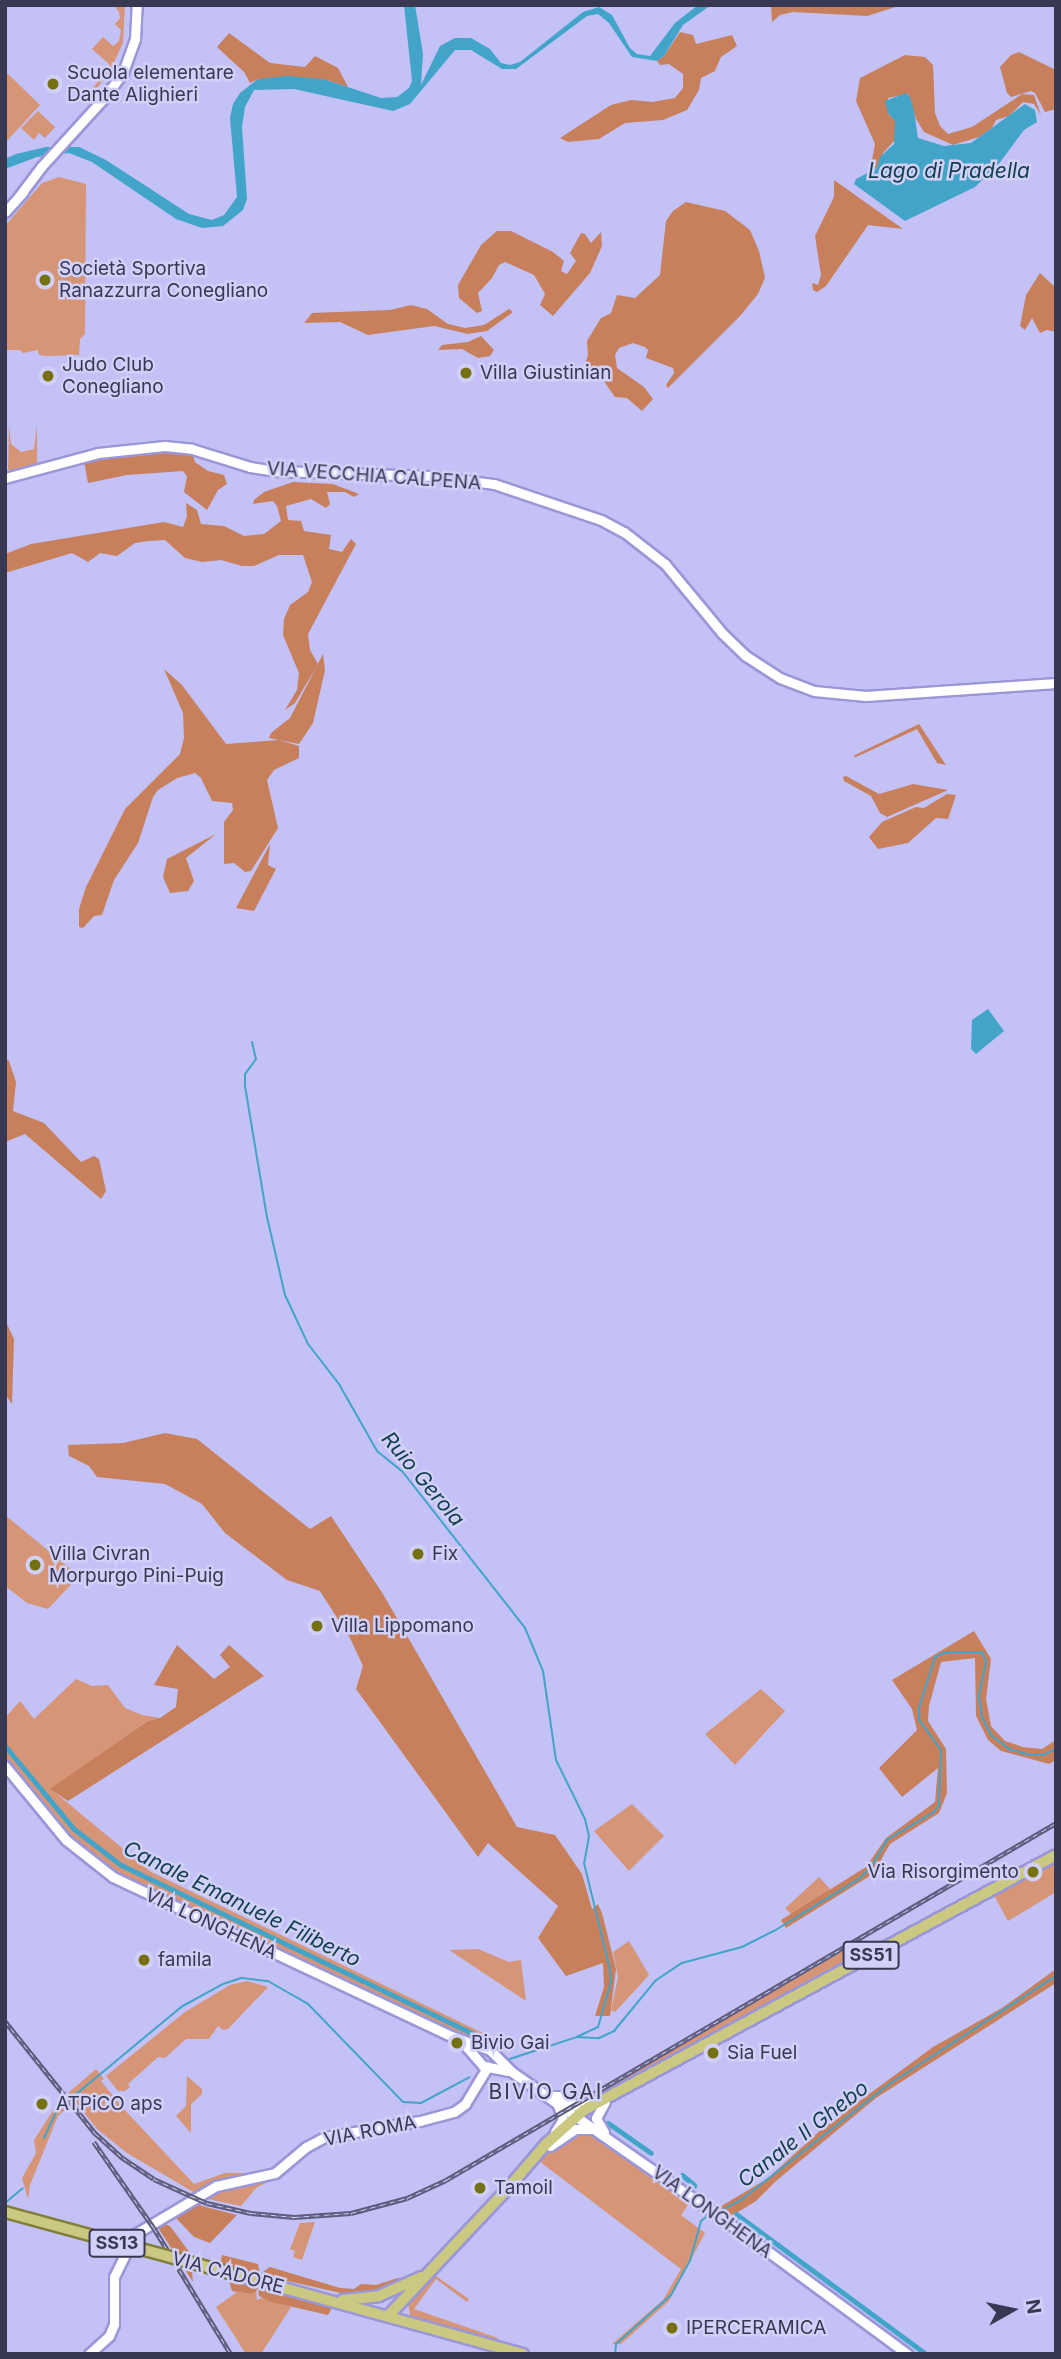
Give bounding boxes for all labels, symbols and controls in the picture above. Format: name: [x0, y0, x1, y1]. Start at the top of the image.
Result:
place label: Scuola elementare Dante Alighieri: [67, 62, 234, 106]
marker: Scuola elementare Dante Alighieri: [45, 76, 61, 92]
water label: Lago di Pradella: [868, 158, 1030, 184]
place label: Società Sportiva Ranazzurra Conegliano: [59, 258, 268, 302]
marker: Società Sportiva Ranazzurra Conegliano: [37, 272, 53, 288]
place label: Judo Club Conegliano: [62, 354, 164, 398]
place label: Villa Giustinian: [480, 362, 612, 384]
marker: Villa Giustinian: [458, 365, 474, 381]
marker: Judo Club Conegliano: [40, 368, 56, 384]
street label: VIA VECCHIA CALPENA: [266, 457, 482, 495]
water label: Ruio Gerola: [376, 1427, 470, 1531]
place label: Villa Civran Morpurgo Pini-Puig: [49, 1543, 224, 1587]
place label: Fix: [432, 1543, 458, 1565]
marker: Fix: [410, 1546, 426, 1562]
marker: Villa Civran Morpurgo Pini-Puig: [27, 1557, 43, 1573]
place label: Villa Lippomano: [331, 1615, 474, 1637]
marker: Villa Lippomano: [309, 1618, 325, 1634]
water label: Canale Emanuele Filiberto: [119, 1836, 365, 1972]
place label: Via Risorgimento: [868, 1861, 1019, 1883]
marker: Via Risorgimento: [1025, 1864, 1041, 1880]
street label: VIA LONGHENA: [141, 1883, 281, 1965]
road number: SS51: [841, 1940, 901, 1969]
place label: famila: [158, 1949, 212, 1971]
marker: famila: [136, 1952, 152, 1968]
place label: Bivio Gai: [471, 2032, 549, 2054]
marker: Bivio Gai: [449, 2035, 465, 2051]
place label: Sia Fuel: [727, 2042, 797, 2064]
marker: Sia Fuel: [705, 2045, 721, 2061]
water label: Canale Il Ghebo: [733, 2075, 873, 2193]
district label: BIVIO GAI: [490, 2079, 602, 2105]
place label: ATPiCO aps: [56, 2093, 163, 2115]
marker: ATPiCO aps: [34, 2096, 50, 2112]
street label: VIA ROMA: [322, 2111, 418, 2151]
street label: VIA LONGHENA: [648, 2161, 776, 2263]
place label: Tamoil: [494, 2177, 553, 2199]
marker: Tamoil: [472, 2180, 488, 2196]
road number: SS13: [87, 2228, 147, 2258]
street label: VIA CADORE: [169, 2247, 287, 2299]
north arrow: [977, 2275, 1047, 2345]
text: N: [1021, 2298, 1046, 2316]
place label: IPERCERAMICA: [686, 2317, 826, 2339]
marker: IPERCERAMICA: [664, 2320, 680, 2336]

